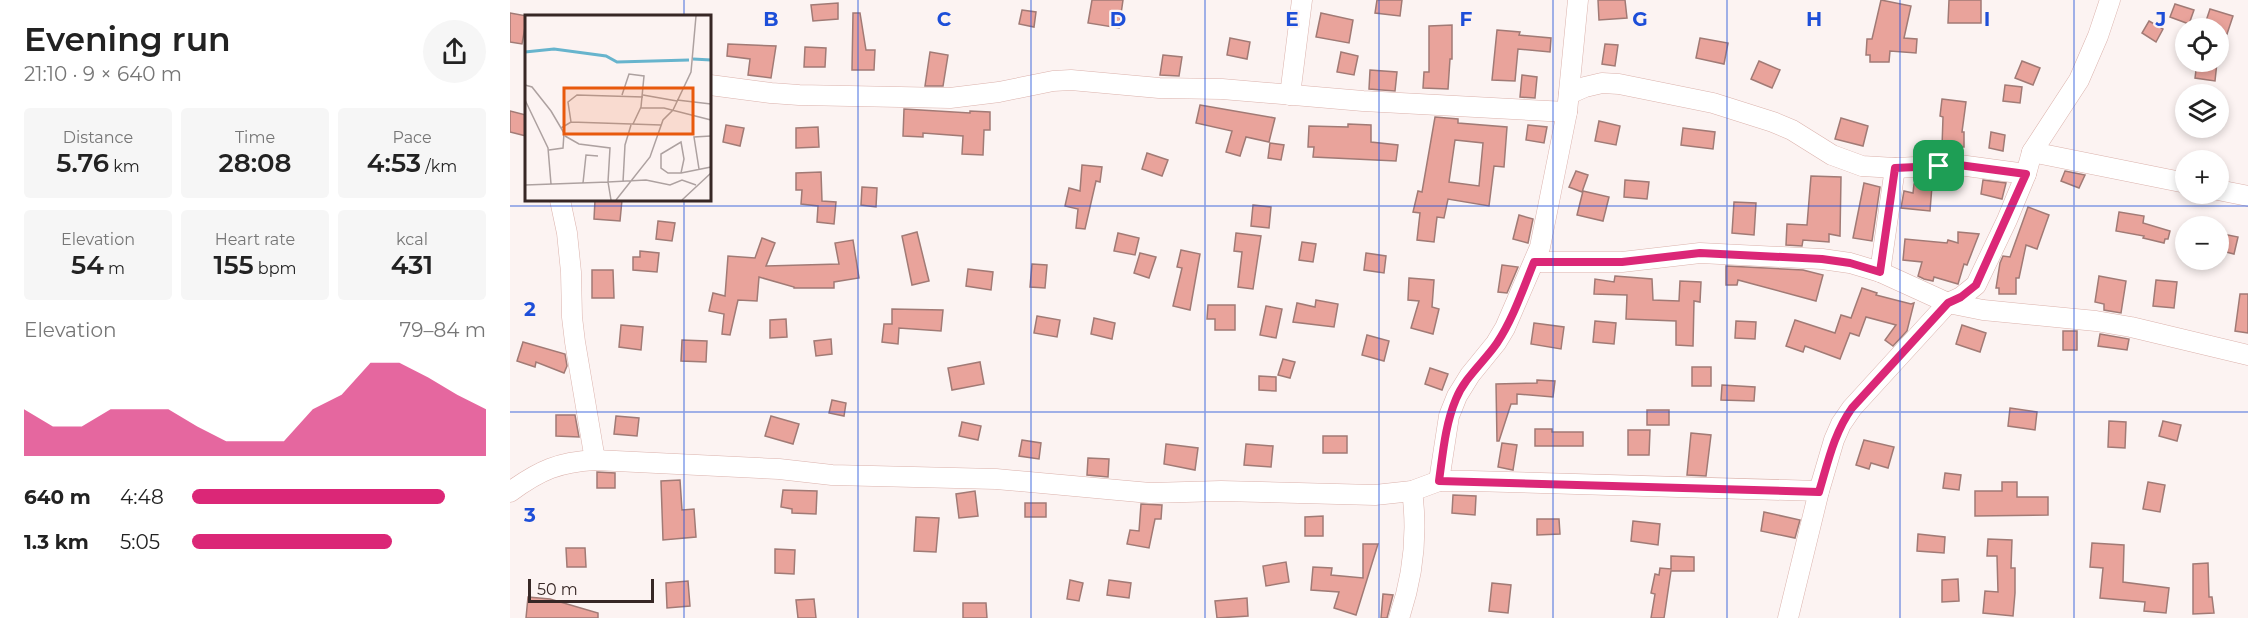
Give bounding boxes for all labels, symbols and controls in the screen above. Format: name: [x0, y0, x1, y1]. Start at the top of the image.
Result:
text: B: [763, 7, 779, 31]
text: C: [937, 7, 952, 31]
text: D: [1110, 7, 1126, 31]
text: E: [1285, 7, 1299, 31]
text: F: [1460, 7, 1473, 31]
text: G: [1632, 7, 1648, 31]
text: H: [1806, 7, 1822, 31]
text: I: [1984, 7, 1990, 31]
text: J: [2155, 7, 2166, 31]
inset map: [525, 15, 711, 201]
map controls: [2175, 18, 2229, 270]
button: locate: [2175, 18, 2229, 72]
text: Evening run: [24, 19, 231, 59]
button: share: [423, 20, 486, 83]
text: 21:10 · 9 × 640 m: [24, 62, 182, 86]
button: layers: [2175, 84, 2229, 138]
text: Distance: [63, 128, 133, 147]
text: Time: [235, 128, 275, 147]
text: Pace: [392, 128, 432, 147]
pin: [1913, 140, 1964, 191]
text: 5.76: [56, 147, 109, 179]
text: 28:08: [219, 147, 291, 179]
text: 4:53: [367, 147, 421, 179]
icon: arrive: [1922, 149, 1955, 182]
button: +: [2175, 150, 2229, 204]
text: km: [109, 157, 140, 176]
text: /km: [421, 157, 457, 176]
button: −: [2175, 216, 2229, 270]
text: Elevation: [61, 230, 135, 249]
text: Heart rate: [215, 230, 295, 249]
text: kcal: [396, 230, 428, 249]
text: 54: [71, 249, 104, 281]
text: 155: [213, 249, 254, 281]
text: 431: [391, 249, 433, 281]
text: m: [104, 259, 125, 278]
text: bpm: [254, 259, 297, 278]
text: 2: [524, 297, 536, 321]
text: Elevation: [24, 318, 116, 342]
text: 79–84 m: [399, 318, 486, 342]
text: 640 m: [24, 485, 91, 509]
text: 4:48: [120, 485, 164, 509]
text: 3: [523, 503, 536, 527]
text: 1.3 km: [24, 530, 89, 554]
text: 5:05: [120, 530, 160, 554]
scale bar: [528, 576, 654, 604]
text: 50 m: [537, 580, 578, 599]

